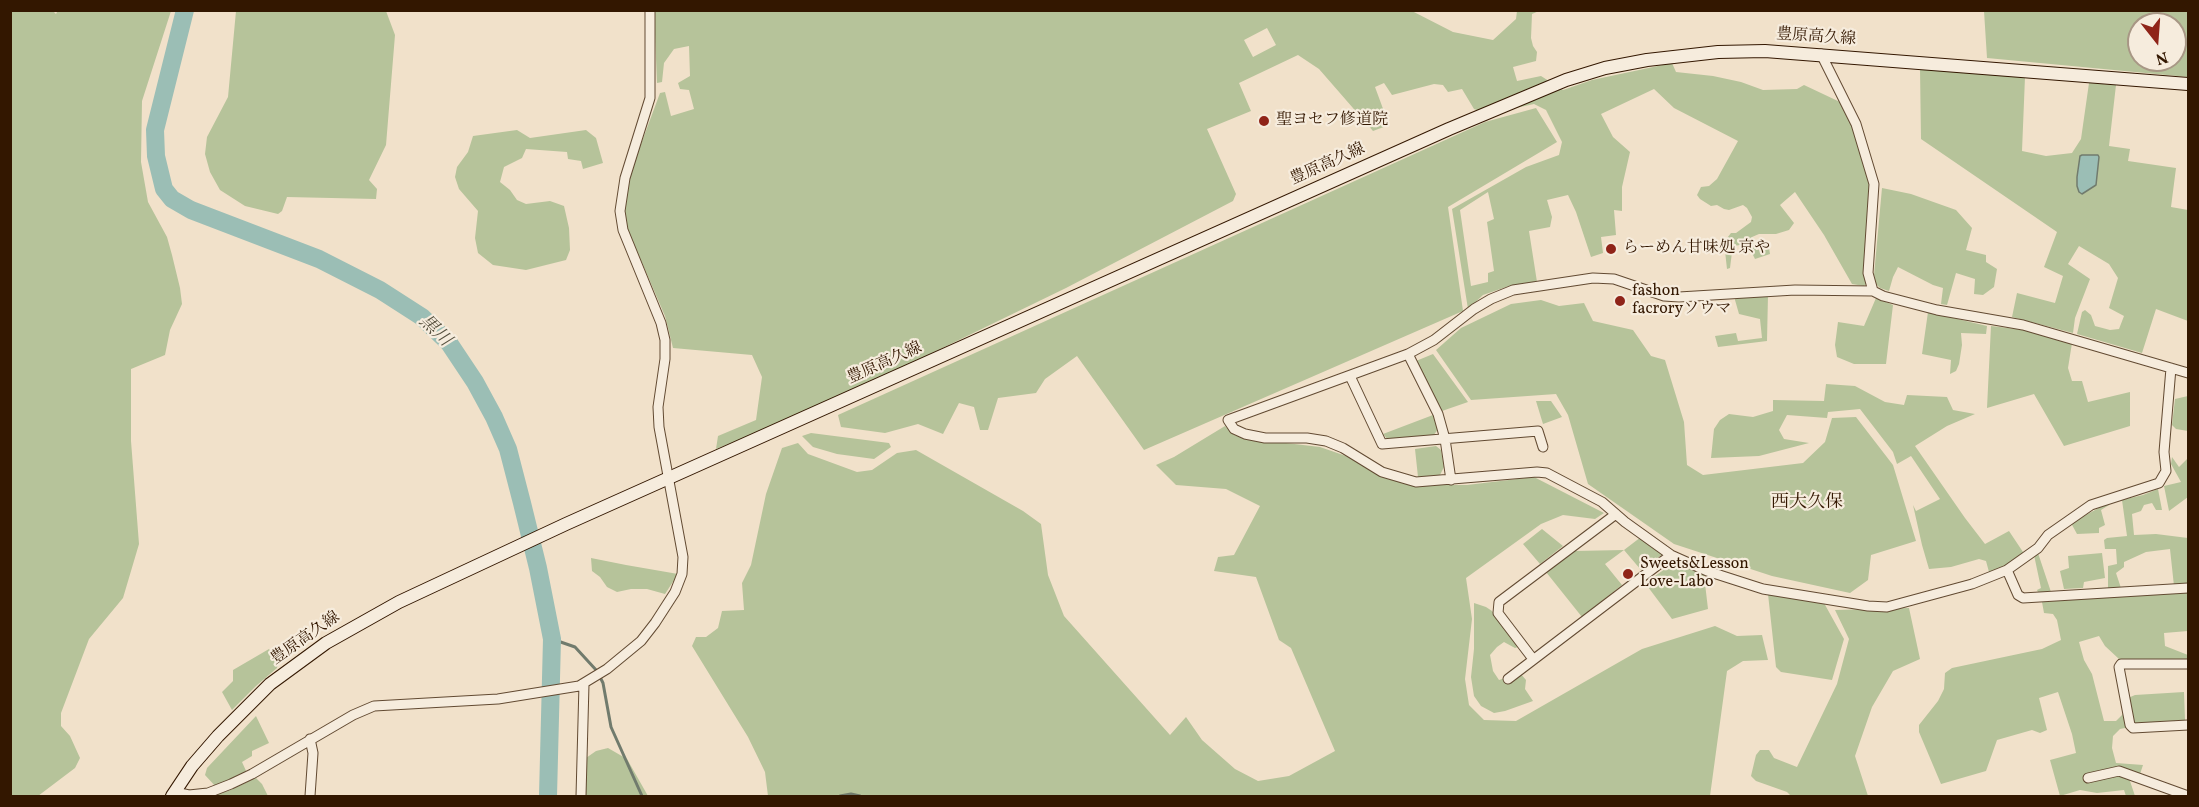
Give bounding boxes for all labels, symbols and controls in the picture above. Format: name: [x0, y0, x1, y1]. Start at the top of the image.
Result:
north arrow: [2127, 12, 2187, 72]
street label: 豊原高久線: [1775, 26, 1857, 50]
text: N: [2153, 45, 2170, 70]
place label: 聖ヨセフ修道院: [1276, 111, 1388, 131]
marker: 聖ヨセフ修道院: [1257, 114, 1271, 128]
street label: 豊原高久線: [1288, 140, 1368, 190]
place label: らーめん甘味処 京や: [1623, 239, 1770, 259]
marker: らーめん甘味処 京や: [1604, 242, 1618, 256]
place label: fashon facroryソウマ: [1632, 282, 1731, 320]
marker: fashon facroryソウマ: [1613, 294, 1627, 308]
water label: 黒川: [414, 312, 454, 352]
street label: 豊原高久線: [845, 339, 925, 389]
district label: 西大久保: [1771, 493, 1843, 515]
place label: Sweets&Lesson Love-Labo: [1640, 555, 1749, 593]
marker: Sweets&Lesson Love-Labo: [1621, 567, 1635, 581]
street label: 豊原高久線: [268, 608, 344, 670]

